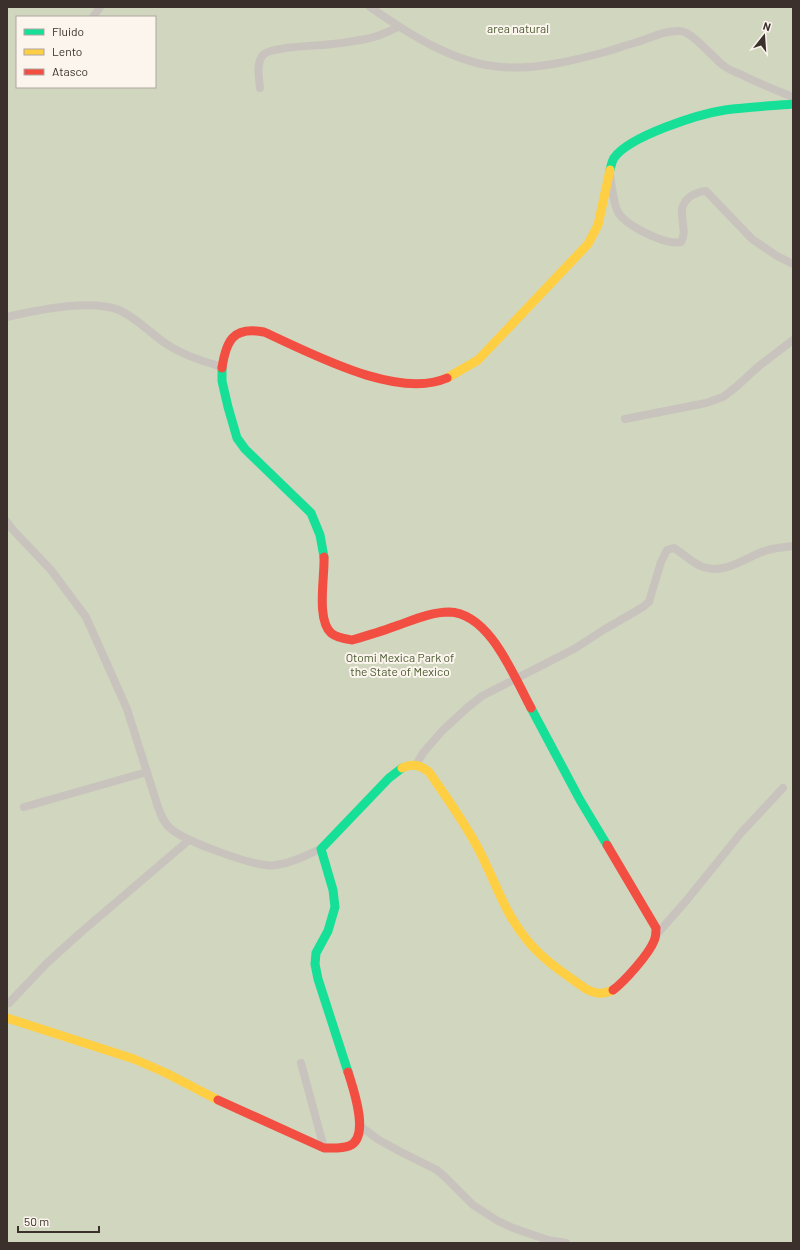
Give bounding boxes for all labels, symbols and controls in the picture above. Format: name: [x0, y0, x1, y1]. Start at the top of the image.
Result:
legend: [16, 16, 156, 88]
north arrow: [744, 16, 784, 56]
text: N: [762, 19, 772, 33]
park label: area natural: [487, 21, 549, 35]
text: Fluido: [52, 24, 84, 38]
text: Lento: [52, 44, 82, 58]
text: Atasco: [52, 64, 88, 78]
park label: Otomi Mexica Park of the State of Mexico: [346, 650, 454, 678]
scale bar: [18, 1208, 99, 1234]
text: 50 m: [24, 1214, 49, 1228]

